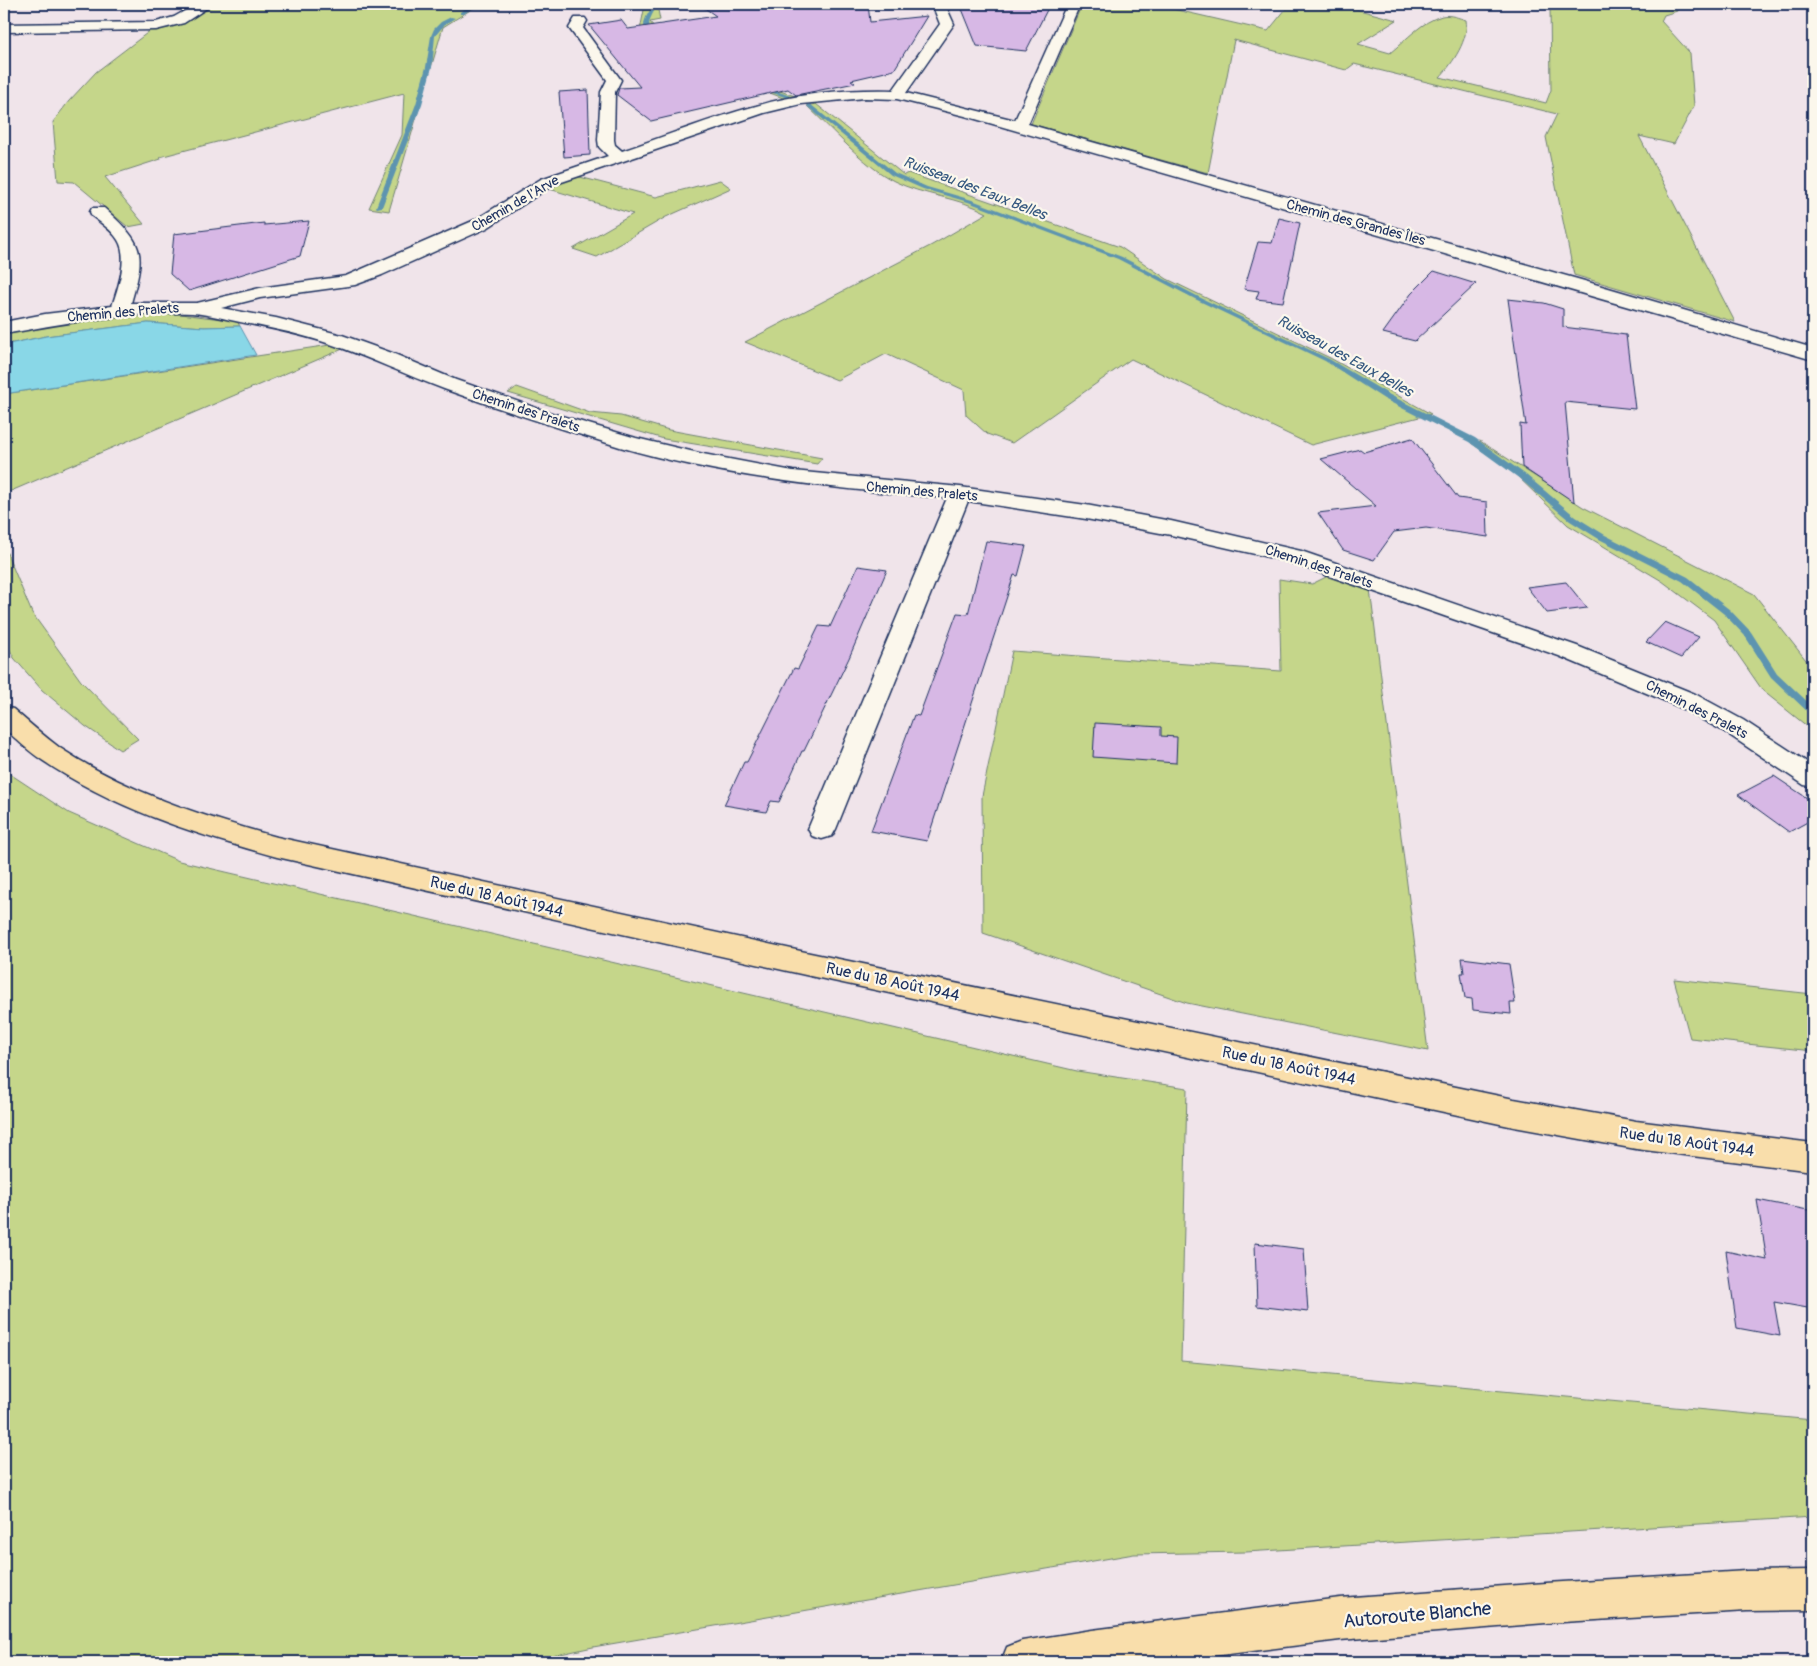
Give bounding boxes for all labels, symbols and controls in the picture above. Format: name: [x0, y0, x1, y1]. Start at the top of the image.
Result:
water label: Ruisseau des Eaux Belles: [900, 152, 1051, 225]
street label: Chemin de l'Arve: [469, 172, 562, 235]
street label: Chemin des Grandes Îles: [1285, 196, 1428, 249]
street label: Chemin des Pralets: [67, 299, 180, 326]
water label: Ruisseau des Eaux Belles: [1274, 311, 1418, 403]
street label: Chemin des Pralets: [470, 385, 582, 436]
street label: Chemin des Pralets: [865, 478, 979, 505]
street label: Chemin des Pralets: [1263, 541, 1375, 592]
street label: Chemin des Pralets: [1643, 676, 1751, 743]
street label: Rue du 18 Août 1944: [428, 872, 565, 922]
street label: Rue du 18 Août 1944: [824, 958, 961, 1006]
street label: Rue du 18 Août 1944: [1220, 1042, 1357, 1090]
street label: Rue du 18 Août 1944: [1618, 1123, 1756, 1161]
street label: Autoroute Blanche: [1342, 1597, 1493, 1633]

